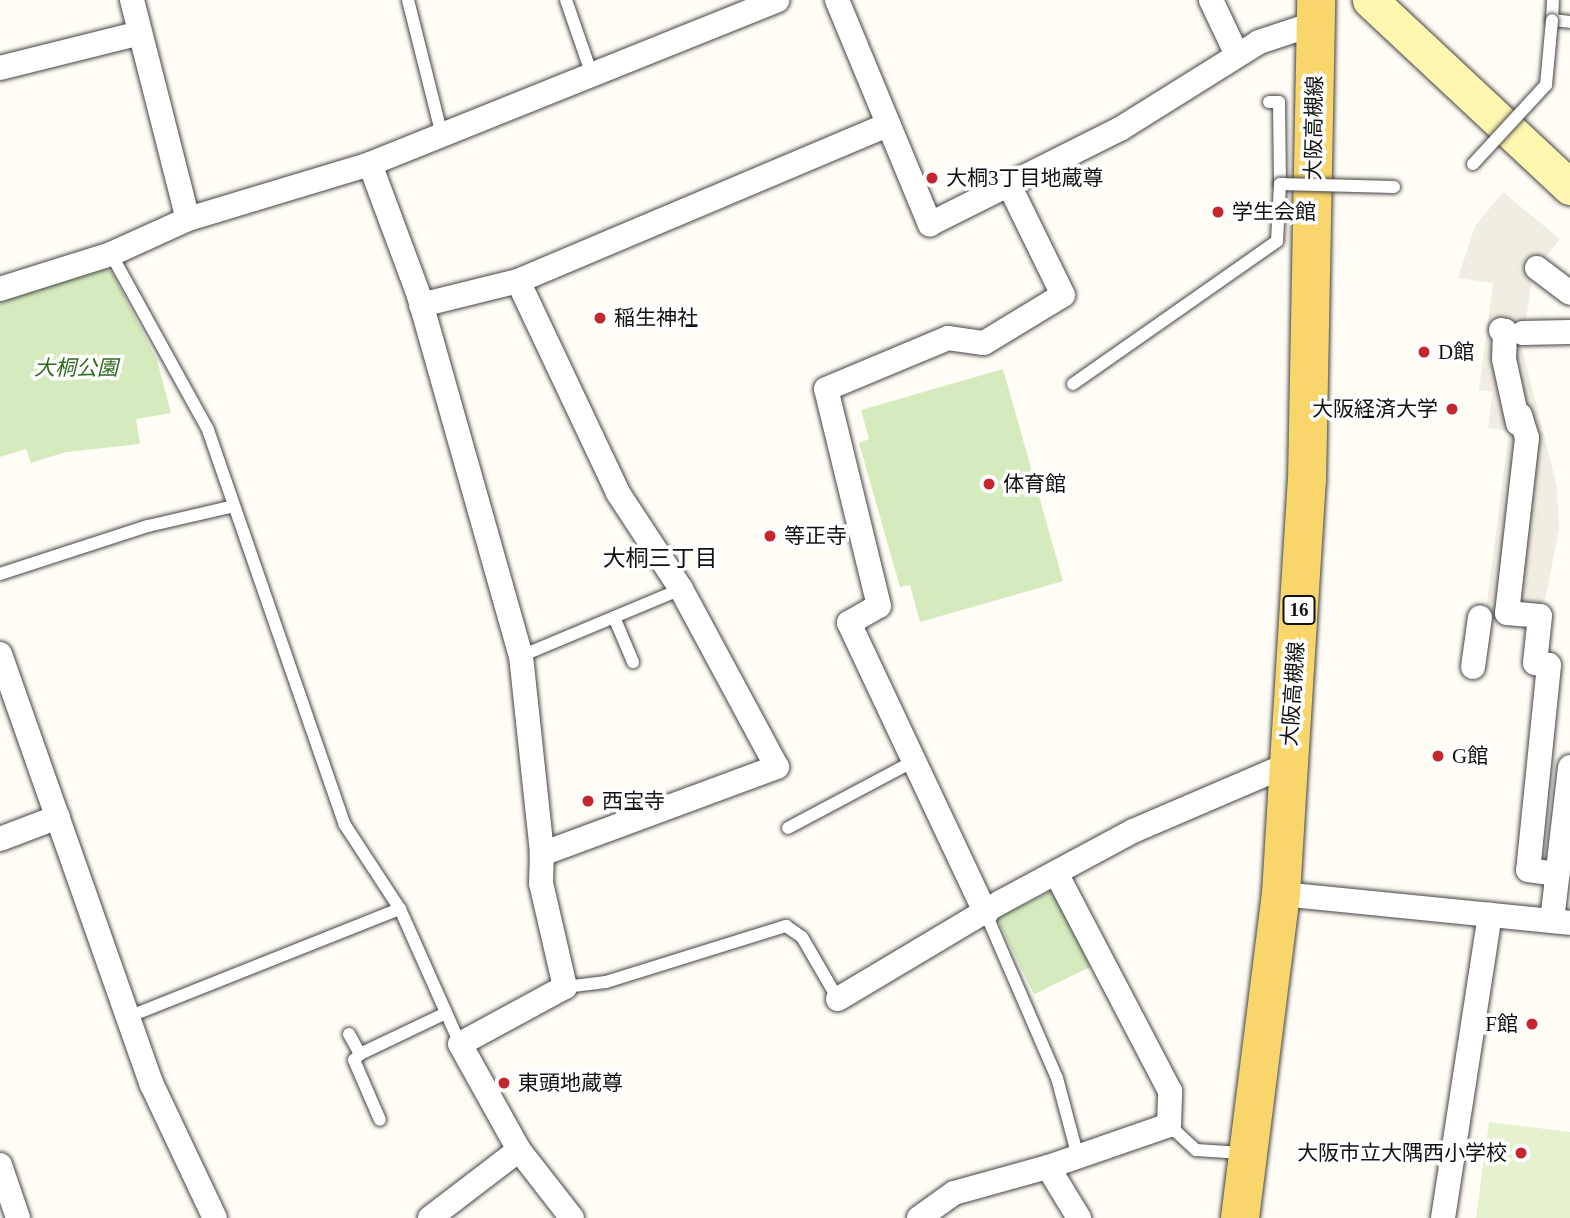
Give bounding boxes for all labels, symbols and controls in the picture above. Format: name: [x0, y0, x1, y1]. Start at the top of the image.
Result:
street label: 大阪高槻線: [1300, 75, 1328, 181]
place label: 大桐3丁目地蔵尊: [946, 165, 1103, 191]
marker: 大桐3丁目地蔵尊: [924, 170, 940, 186]
place label: 学生会館: [1232, 199, 1316, 225]
marker: 学生会館: [1210, 204, 1226, 220]
place label: 稲生神社: [614, 305, 698, 331]
marker: 稲生神社: [592, 310, 608, 326]
place label: D館: [1438, 339, 1474, 365]
marker: D館: [1416, 344, 1432, 360]
park label: 大桐公園: [34, 355, 118, 381]
place label: 大阪経済大学: [1312, 396, 1438, 422]
marker: 大阪経済大学: [1444, 401, 1460, 417]
place label: 体育館: [1003, 471, 1066, 497]
marker: 体育館: [981, 476, 997, 492]
place label: 等正寺: [784, 523, 847, 549]
marker: 等正寺: [762, 528, 778, 544]
district label: 大桐三丁目: [603, 545, 717, 573]
road number: 16: [1282, 594, 1316, 625]
street label: 大阪高槻線: [1277, 641, 1309, 747]
place label: G館: [1452, 743, 1488, 769]
marker: G館: [1430, 748, 1446, 764]
place label: 西宝寺: [602, 788, 665, 814]
marker: 西宝寺: [580, 793, 596, 809]
place label: F館: [1485, 1011, 1518, 1037]
marker: F館: [1524, 1016, 1540, 1032]
place label: 東頭地蔵尊: [518, 1070, 623, 1096]
marker: 東頭地蔵尊: [496, 1075, 512, 1091]
place label: 大阪市立大隅西小学校: [1297, 1140, 1507, 1166]
marker: 大阪市立大隅西小学校: [1513, 1145, 1529, 1161]

